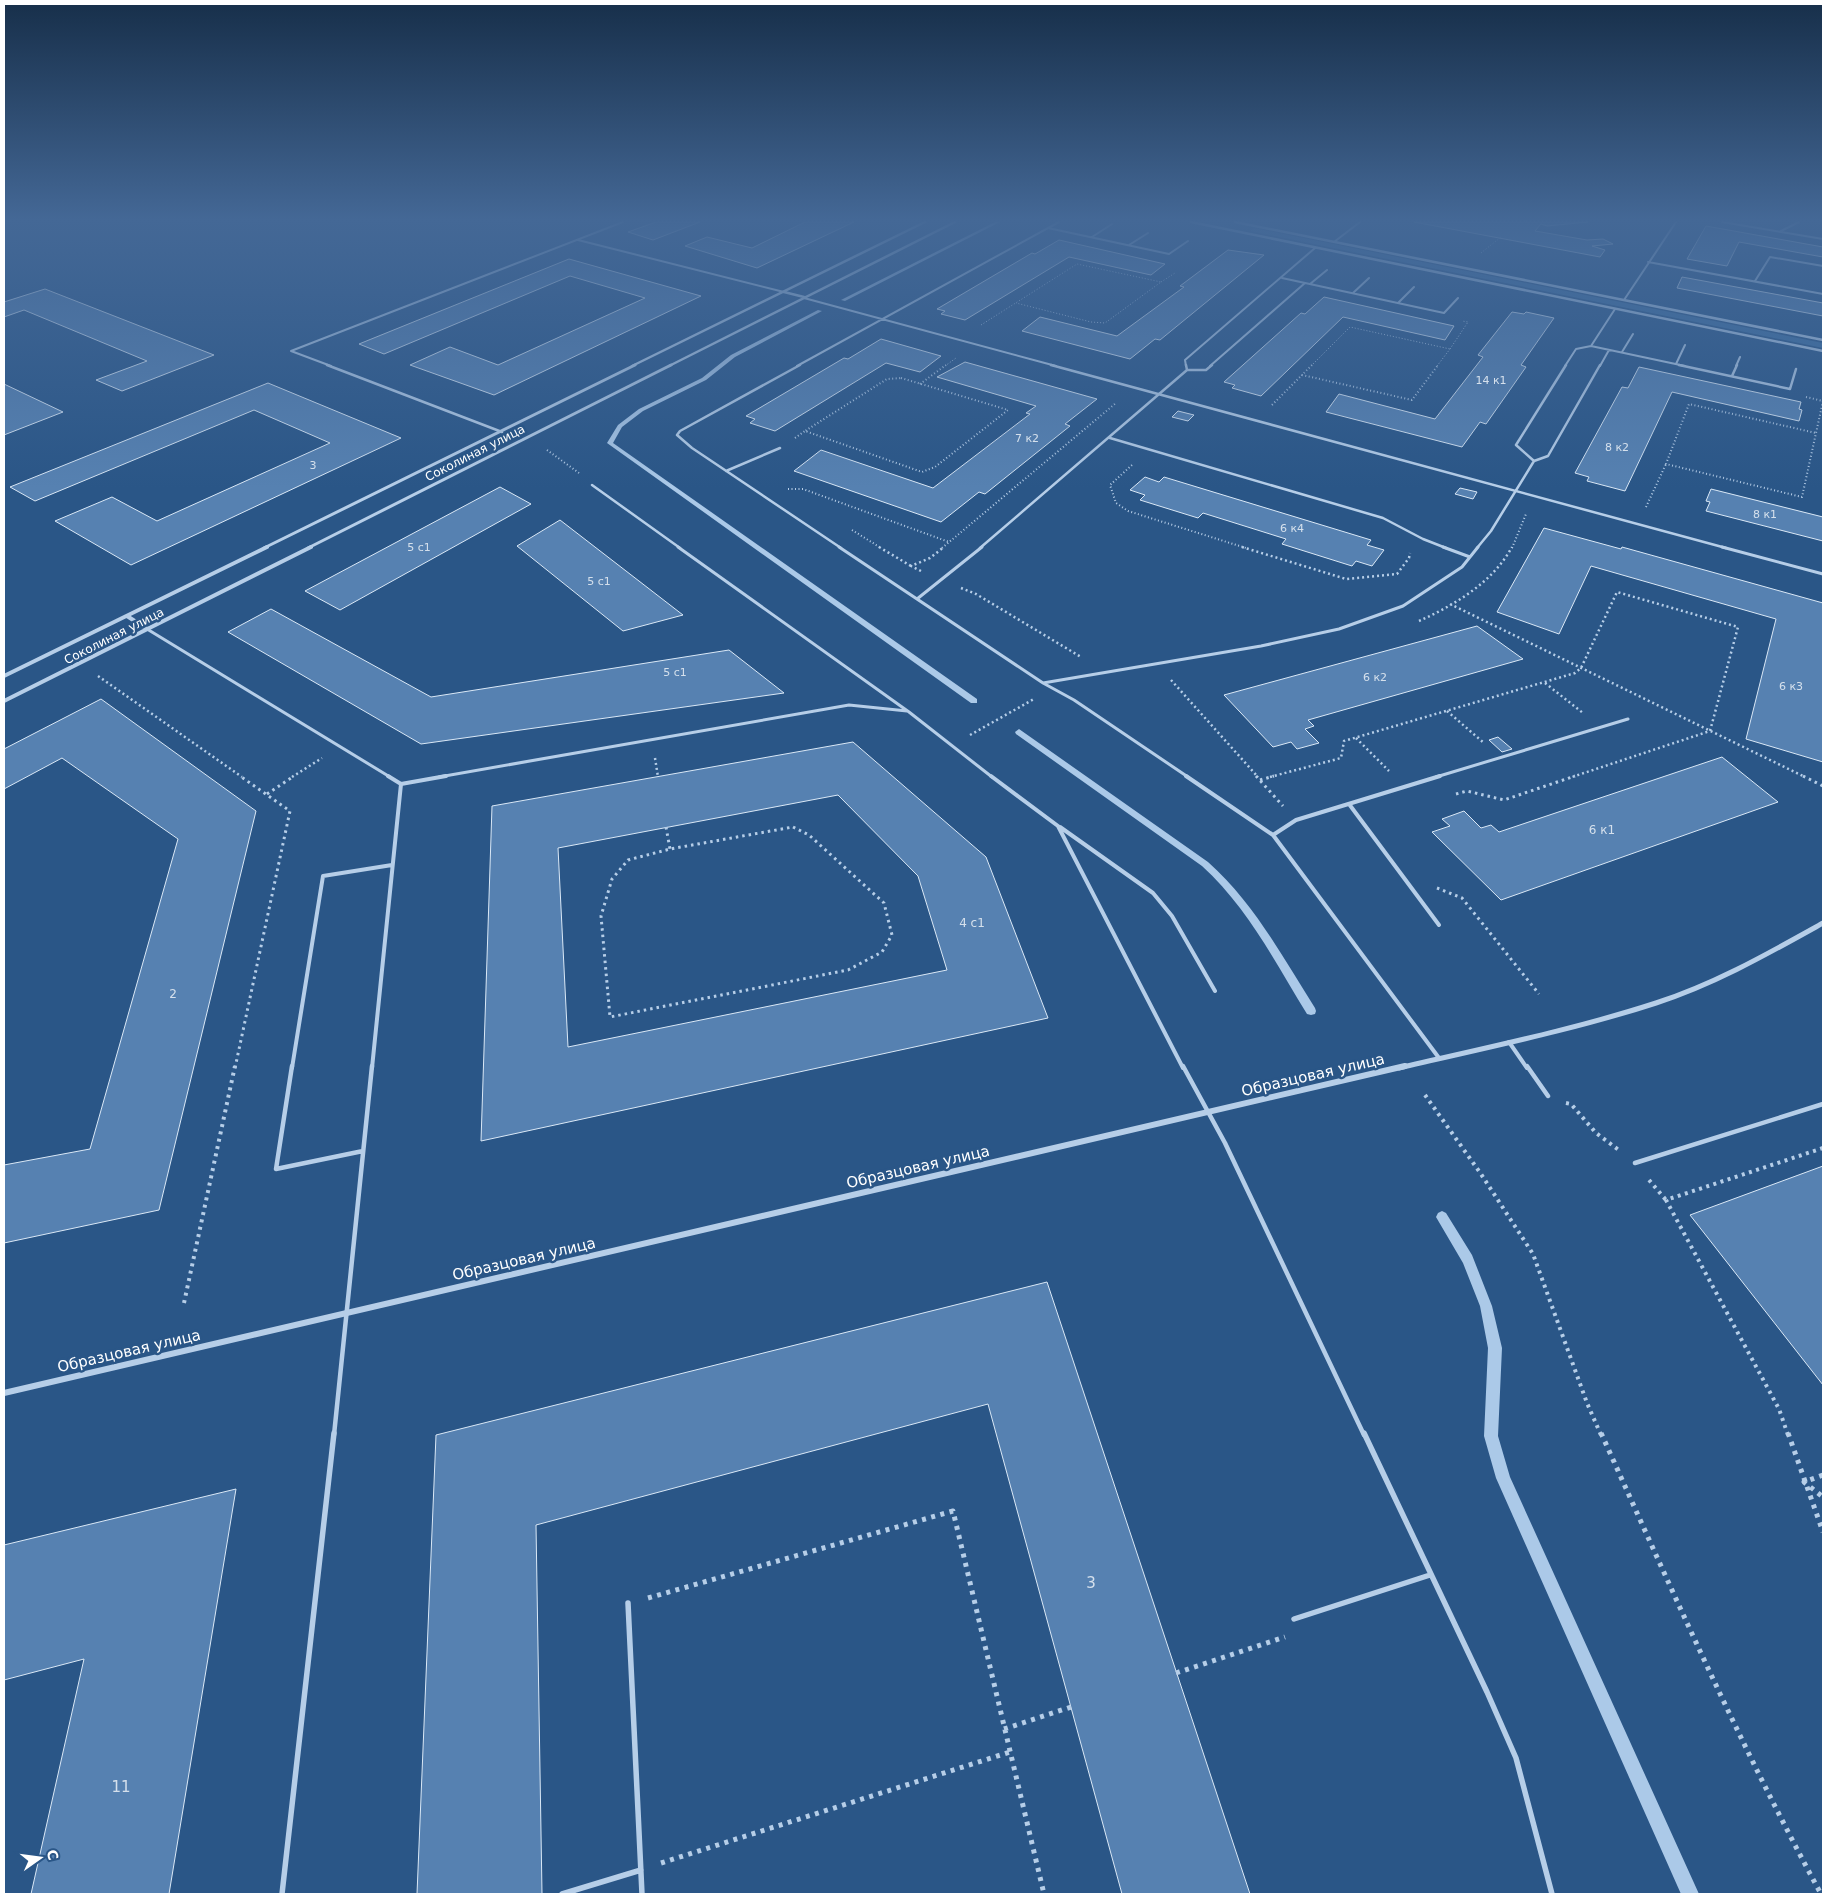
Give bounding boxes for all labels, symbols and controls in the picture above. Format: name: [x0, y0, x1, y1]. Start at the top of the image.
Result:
house number: 14 к1: [1475, 374, 1507, 387]
street label: Соколиная улица: [423, 422, 527, 484]
house number: 7 к2: [1015, 432, 1039, 445]
house number: 8 к2: [1605, 441, 1629, 454]
house number: 3: [310, 459, 317, 472]
house number: 8 к1: [1753, 508, 1777, 521]
house number: 6 к4: [1280, 522, 1304, 535]
house number: 5 с1: [407, 541, 431, 554]
house number: 5 с1: [587, 575, 611, 588]
street label: Соколиная улица: [62, 605, 166, 667]
house number: 5 с1: [663, 666, 687, 679]
house number: 6 к2: [1363, 671, 1387, 684]
house number: 6 к3: [1779, 680, 1803, 693]
house number: 6 к1: [1589, 823, 1615, 837]
house number: 4 с1: [959, 916, 985, 930]
house number: 2: [169, 987, 177, 1001]
street label: Образцовая улица: [1240, 1050, 1386, 1100]
street label: Образцовая улица: [845, 1142, 991, 1192]
street label: Образцовая улица: [451, 1234, 597, 1284]
street label: Образцовая улица: [56, 1326, 202, 1376]
house number: 3: [1086, 1574, 1096, 1592]
house number: 11: [111, 1778, 131, 1796]
north arrow: [15, 1833, 65, 1883]
text: С: [44, 1848, 62, 1862]

